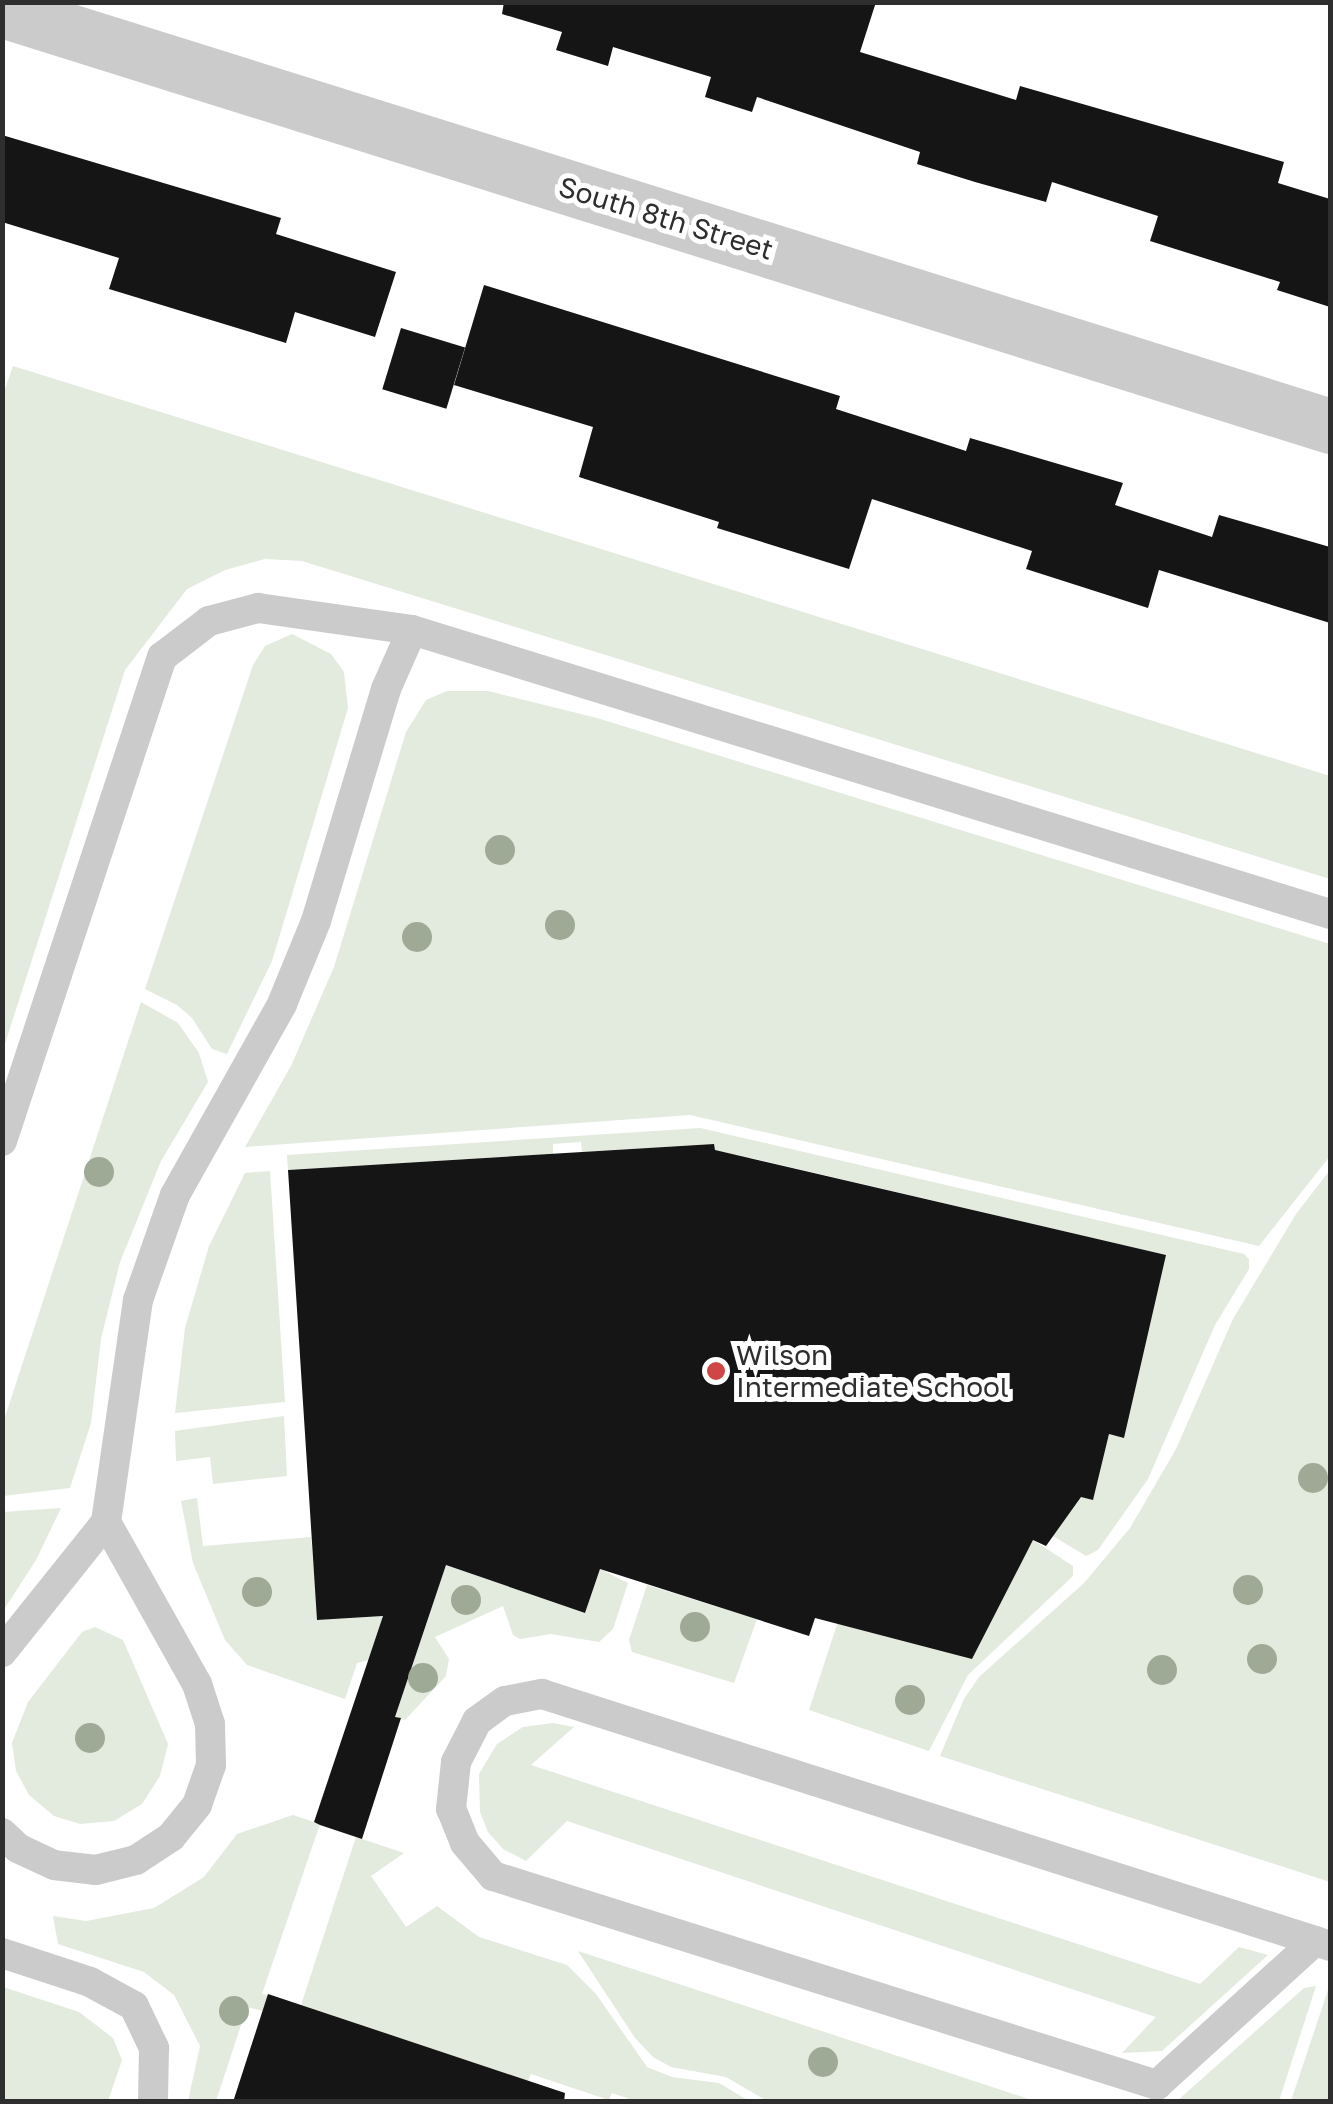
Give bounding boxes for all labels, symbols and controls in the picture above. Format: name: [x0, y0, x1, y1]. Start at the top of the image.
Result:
street label: South 8th Street: [555, 169, 777, 267]
place label: Wilson Intermediate School: [736, 1338, 1009, 1404]
marker: Wilson Intermediate School: [705, 1360, 727, 1382]

